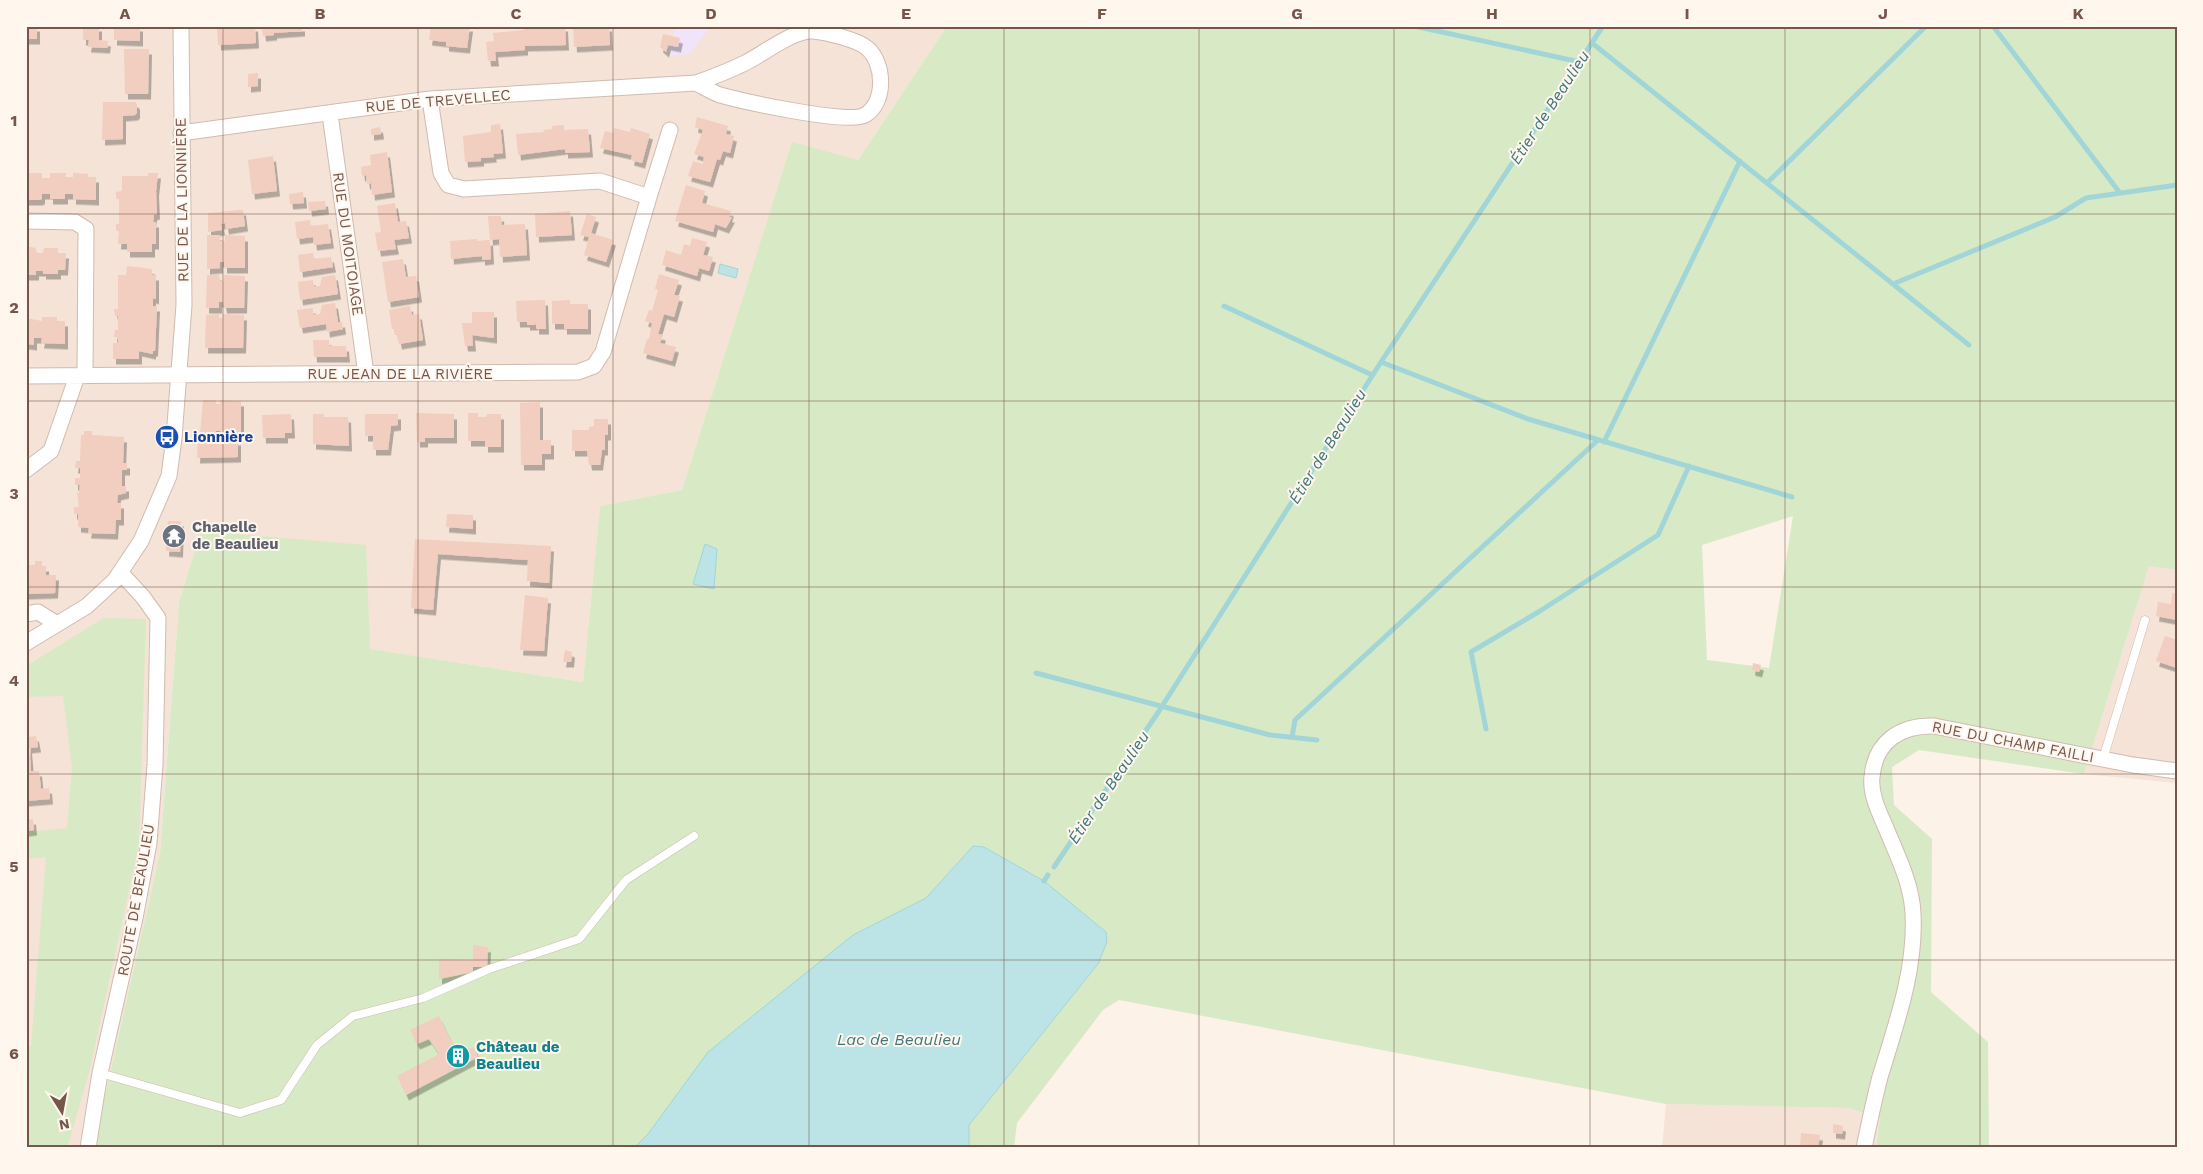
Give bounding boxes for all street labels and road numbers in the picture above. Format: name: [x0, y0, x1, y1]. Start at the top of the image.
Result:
street label: RUE DE TREVELLEC: [365, 86, 511, 116]
street label: RUE DE LA LIONNIÈRE: [172, 118, 192, 282]
street label: RUE DU MOITOIAGE: [329, 171, 367, 317]
street label: RUE JEAN DE LA RIVIÈRE: [307, 365, 493, 383]
street label: RUE DU CHAMP FAILLI: [1930, 717, 2096, 767]
street label: ROUTE DE BEAULIEU: [114, 823, 158, 977]

